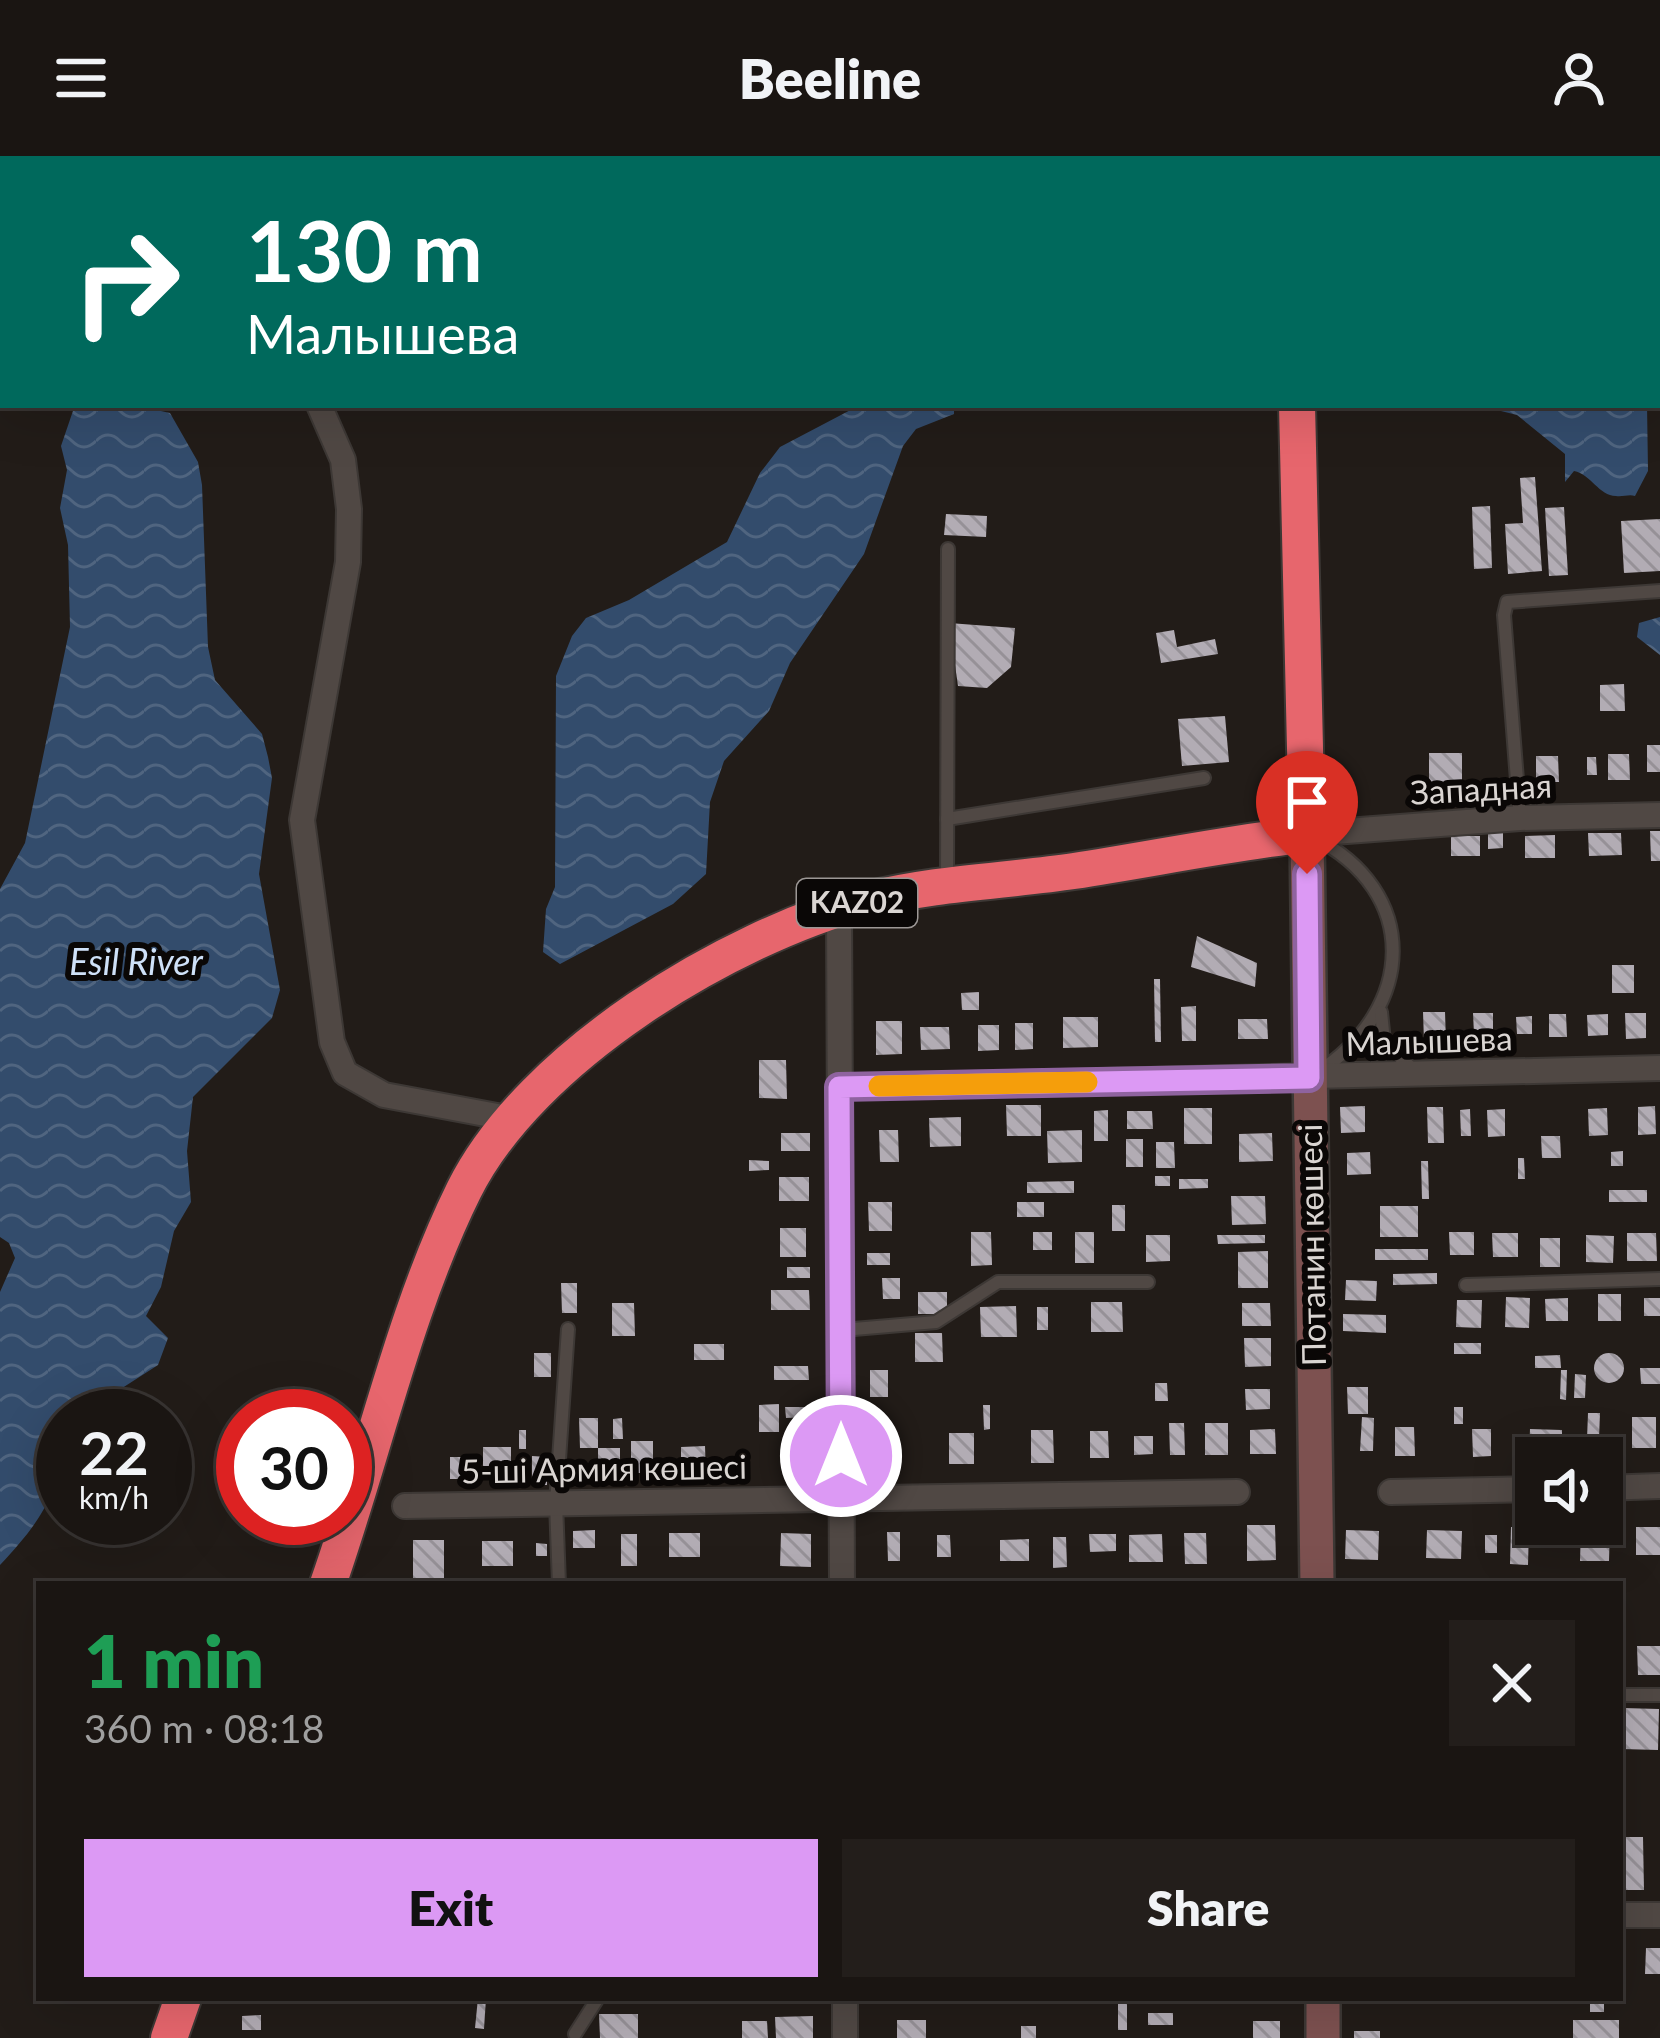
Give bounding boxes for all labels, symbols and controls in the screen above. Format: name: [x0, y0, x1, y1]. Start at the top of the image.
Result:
icon: menu: [48, 45, 114, 111]
icon: person: [1546, 45, 1612, 111]
text: Beeline: [739, 46, 921, 111]
text: 130 m: [246, 199, 483, 300]
icon: right: [48, 204, 204, 360]
text: Малышева: [246, 301, 519, 366]
pin: [1256, 751, 1358, 874]
street label: Западная: [1409, 764, 1553, 812]
icon: arrive: [1274, 769, 1340, 835]
road number: KAZ02: [797, 879, 917, 927]
water label: Esil River: [69, 939, 204, 983]
street label: Малышева: [1345, 1017, 1513, 1063]
street label: Потанин көшесі: [1289, 1123, 1333, 1367]
speed limit sign: 30: [216, 1389, 372, 1545]
position arrow: [778, 1393, 904, 1519]
text: 22: [79, 1416, 149, 1488]
map controls: [1515, 1437, 1623, 1545]
button: sound: [1515, 1437, 1623, 1545]
street label: 5-ші Армия көшесі: [461, 1446, 747, 1490]
text: km/h: [79, 1479, 149, 1515]
text: 1 min: [84, 1617, 264, 1703]
button: close: [1449, 1620, 1575, 1746]
text: 360 m · 08:18: [84, 1705, 324, 1751]
button: Exit: [84, 1839, 818, 1977]
button: Share: [842, 1839, 1575, 1977]

